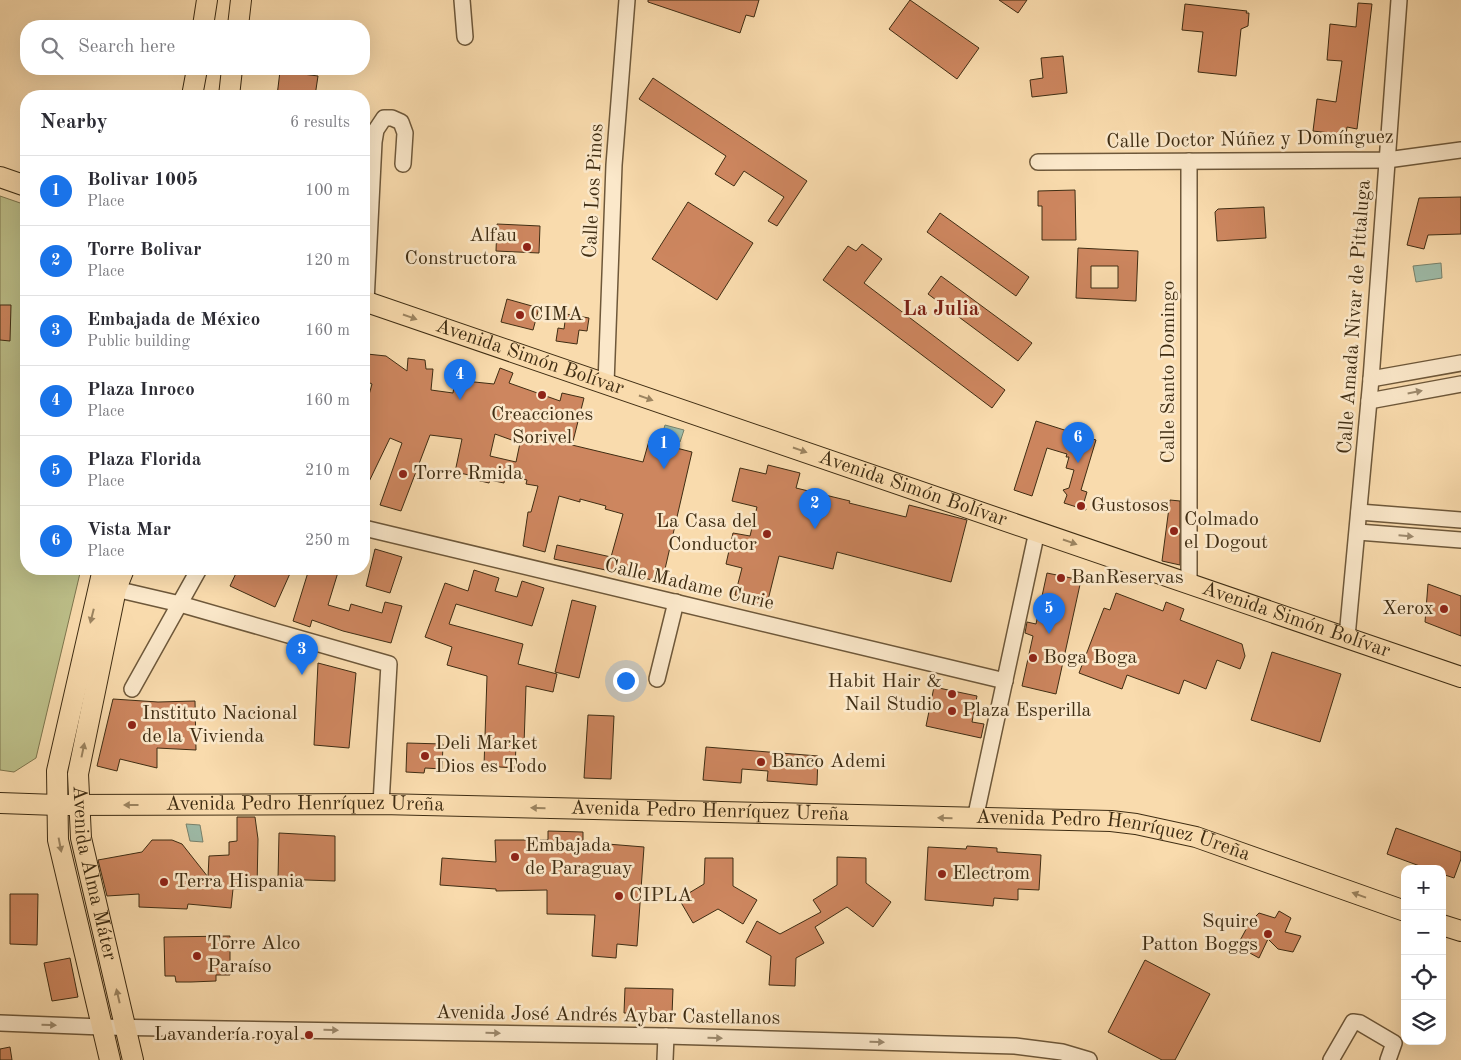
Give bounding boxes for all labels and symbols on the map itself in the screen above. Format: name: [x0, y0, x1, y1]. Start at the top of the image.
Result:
street label: Calle Los Pinos: [580, 123, 608, 259]
street label: Calle Doctor Núñez y Domínguez: [1106, 127, 1394, 153]
street label: Calle Amada Nivar de Pittaluga: [1335, 179, 1375, 455]
place label: Alfau Constructora: [405, 226, 517, 269]
marker: Alfau Constructora: [521, 241, 533, 253]
street label: Calle Santo Domingo: [1159, 281, 1179, 463]
district label: La Julia: [903, 299, 980, 320]
place label: CIMA: [530, 305, 583, 325]
marker: CIMA: [514, 309, 526, 321]
one-way arrow: [403, 313, 418, 321]
street label: Avenida Simón Bolívar: [433, 316, 626, 399]
pin: 4: [444, 359, 476, 400]
one-way arrow: [1408, 388, 1424, 396]
marker: Creacciones Sorivel: [536, 389, 548, 401]
one-way arrow: [639, 395, 654, 402]
place label: Creacciones Sorivel: [491, 405, 593, 448]
pin: 6: [1062, 422, 1094, 463]
pin: 1: [648, 428, 680, 469]
one-way arrow: [793, 447, 808, 454]
street label: Avenida Simón Bolívar: [816, 448, 1009, 531]
place label: Torre Rmida: [413, 464, 523, 484]
marker: Torre Rmida: [397, 468, 409, 480]
pin: 2: [799, 488, 831, 529]
place label: Gustosos: [1091, 496, 1169, 516]
marker: Gustosos: [1075, 500, 1087, 512]
place label: Colmado el Dogout: [1184, 510, 1268, 553]
place label: La Casa del Conductor: [656, 512, 757, 555]
marker: Colmado el Dogout: [1168, 525, 1180, 537]
marker: La Casa del Conductor: [761, 528, 773, 540]
one-way arrow: [1399, 532, 1415, 540]
one-way arrow: [1063, 538, 1078, 546]
street label: Calle Madame Curie: [602, 556, 776, 614]
place label: BanReservas: [1071, 568, 1184, 588]
marker: BanReservas: [1055, 572, 1067, 584]
street label: Avenida Simón Bolívar: [1199, 579, 1393, 662]
pin: 5: [1033, 593, 1065, 634]
place label: Xerox: [1382, 599, 1434, 619]
marker: Xerox: [1438, 603, 1450, 615]
one-way arrow: [88, 609, 96, 624]
pin: 3: [286, 634, 318, 675]
place label: Boga Boga: [1043, 648, 1138, 668]
marker: Boga Boga: [1027, 652, 1039, 664]
your location: [613, 668, 639, 694]
place label: Habit Hair & Nail Studio: [828, 672, 942, 715]
marker: Habit Hair & Nail Studio: [946, 688, 958, 700]
place label: Plaza Esperilla: [962, 701, 1092, 721]
place label: Instituto Nacional de la Vivienda: [142, 704, 297, 747]
marker: Plaza Esperilla: [946, 705, 958, 717]
marker: Instituto Nacional de la Vivienda: [126, 719, 138, 731]
place label: Deli Market Dios es Todo: [435, 734, 547, 777]
one-way arrow: [79, 743, 87, 758]
marker: Deli Market Dios es Todo: [419, 750, 431, 762]
place label: Banco Ademi: [771, 752, 886, 772]
marker: Banco Ademi: [755, 756, 767, 768]
street label: Avenida Alma Máter: [69, 785, 119, 963]
street label: Avenida Pedro Henríquez Ureña: [166, 794, 445, 815]
street label: Avenida Pedro Henríquez Ureña: [570, 798, 849, 825]
one-way arrow: [122, 801, 138, 809]
one-way arrow: [530, 804, 546, 812]
street label: Avenida Pedro Henríquez Ureña: [975, 808, 1253, 865]
one-way arrow: [937, 814, 953, 822]
place label: Embajada de Paraguay: [525, 836, 633, 879]
one-way arrow: [56, 837, 64, 852]
marker: Embajada de Paraguay: [509, 851, 521, 863]
place label: Electrom: [952, 864, 1030, 884]
marker: Electrom: [936, 868, 948, 880]
place label: Terra Hispania: [174, 872, 304, 892]
marker: Terra Hispania: [158, 876, 170, 888]
place label: CIPLA: [629, 886, 693, 906]
marker: CIPLA: [613, 890, 625, 902]
one-way arrow: [1351, 891, 1366, 899]
place label: Squire Patton Boggs: [1141, 912, 1258, 955]
marker: Squire Patton Boggs: [1262, 928, 1274, 940]
place label: Torre Alco Paraíso: [207, 934, 300, 977]
marker: Torre Alco Paraíso: [191, 950, 203, 962]
one-way arrow: [114, 988, 122, 1003]
street label: Avenida José Andrés Aybar Castellanos: [436, 1003, 780, 1029]
one-way arrow: [41, 1021, 57, 1029]
place label: Lavandería royal: [154, 1025, 299, 1045]
one-way arrow: [323, 1026, 339, 1034]
marker: Lavandería royal: [303, 1029, 315, 1041]
one-way arrow: [486, 1029, 502, 1037]
one-way arrow: [707, 1034, 723, 1042]
one-way arrow: [869, 1038, 885, 1046]

